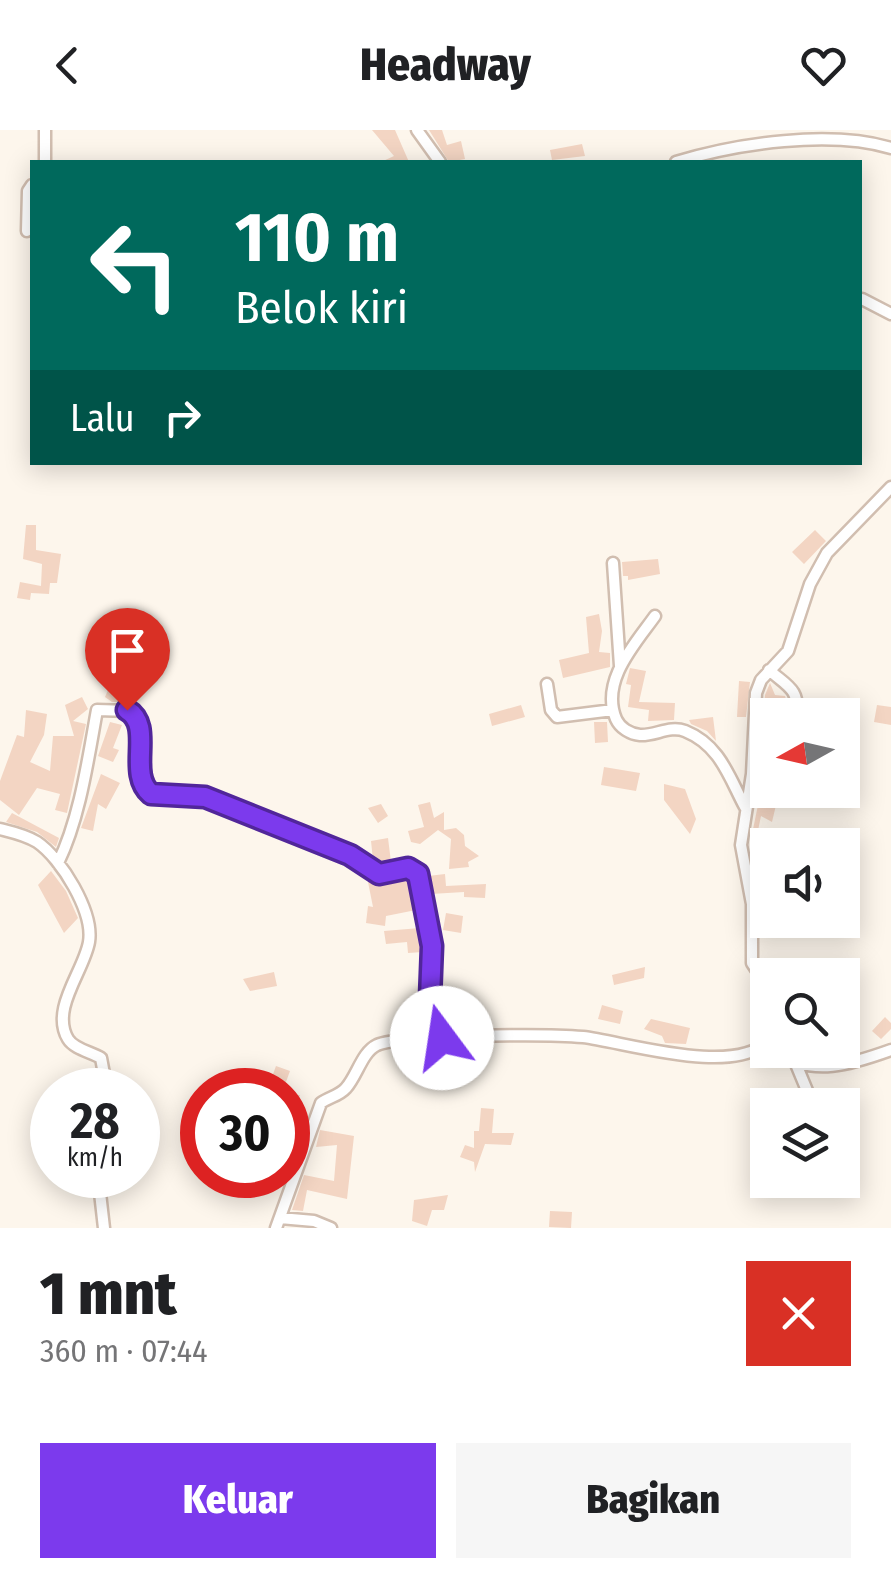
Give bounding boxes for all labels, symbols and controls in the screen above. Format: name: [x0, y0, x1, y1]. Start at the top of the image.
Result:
icon: back: [40, 38, 95, 93]
text: Headway: [360, 38, 531, 92]
icon: heart: [796, 38, 851, 93]
text: 110 m: [235, 196, 399, 280]
icon: left: [70, 200, 200, 330]
text: Belok kiri: [235, 281, 408, 335]
icon: right: [155, 390, 210, 445]
text: Lalu: [70, 395, 135, 441]
pin: [85, 608, 170, 711]
icon: arrive: [100, 623, 155, 678]
north arrow: [750, 698, 860, 808]
map controls: [750, 698, 860, 1198]
button: sound: [750, 828, 860, 938]
button: search: [750, 958, 860, 1068]
position arrow: [390, 986, 494, 1090]
speed limit sign: 30: [180, 1068, 310, 1198]
button: layers: [750, 1088, 860, 1198]
text: 28: [70, 1091, 120, 1151]
text: km/h: [67, 1143, 123, 1173]
text: 1 mnt: [40, 1258, 177, 1330]
button: close: [746, 1261, 851, 1366]
text: 360 m · 07:44: [40, 1332, 208, 1370]
button: Keluar: [40, 1443, 436, 1558]
button: Bagikan: [456, 1443, 851, 1558]

